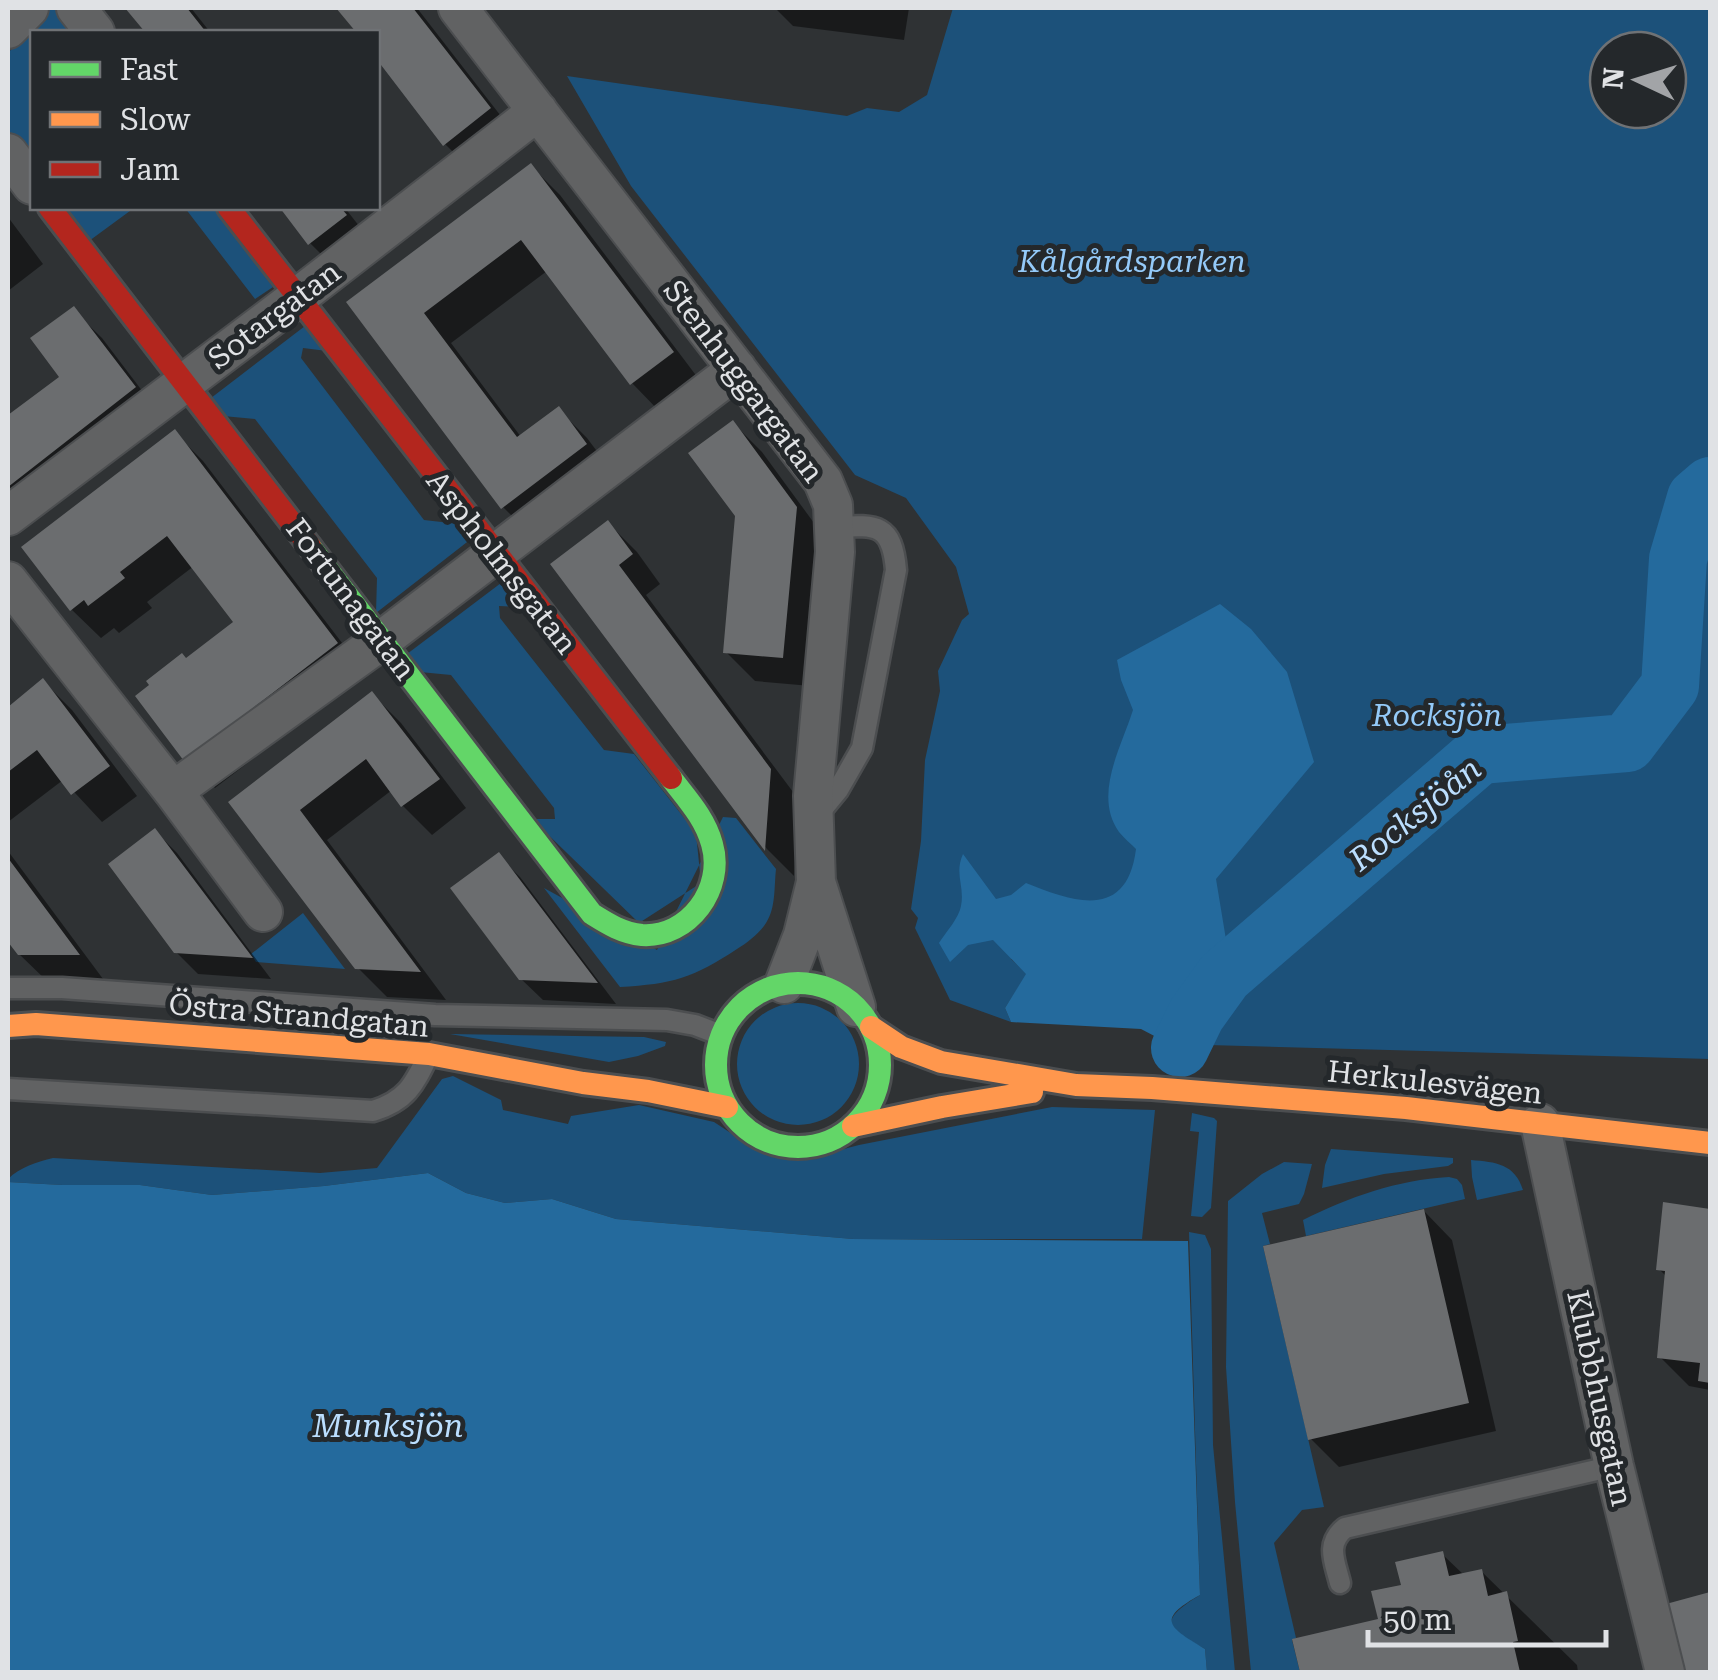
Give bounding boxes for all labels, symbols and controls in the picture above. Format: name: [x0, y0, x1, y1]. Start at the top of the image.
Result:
legend: [30, 30, 380, 210]
north arrow: [1588, 30, 1688, 130]
text: Fast: [120, 52, 178, 87]
text: N: [1596, 66, 1631, 90]
text: Slow: [120, 102, 191, 137]
text: Jam: [120, 152, 180, 187]
park label: Kålgårdsparken: [1017, 244, 1246, 279]
street label: Sotargatan: [201, 254, 347, 376]
street label: Stenhuggargatan: [657, 273, 831, 489]
street label: Aspholmsgatan: [420, 463, 584, 661]
street label: Fortunagatan: [279, 512, 423, 686]
park label: Rocksjön: [1371, 698, 1502, 733]
water label: Rocksjöån: [1341, 750, 1488, 879]
street label: Östra Strandgatan: [167, 986, 431, 1044]
street label: Herkulesvägen: [1326, 1053, 1544, 1111]
street label: Klubbhusgatan: [1560, 1287, 1640, 1509]
water label: Munksjön: [312, 1407, 463, 1445]
scale bar: [1368, 1585, 1606, 1647]
text: 50 m: [1383, 1602, 1452, 1637]

